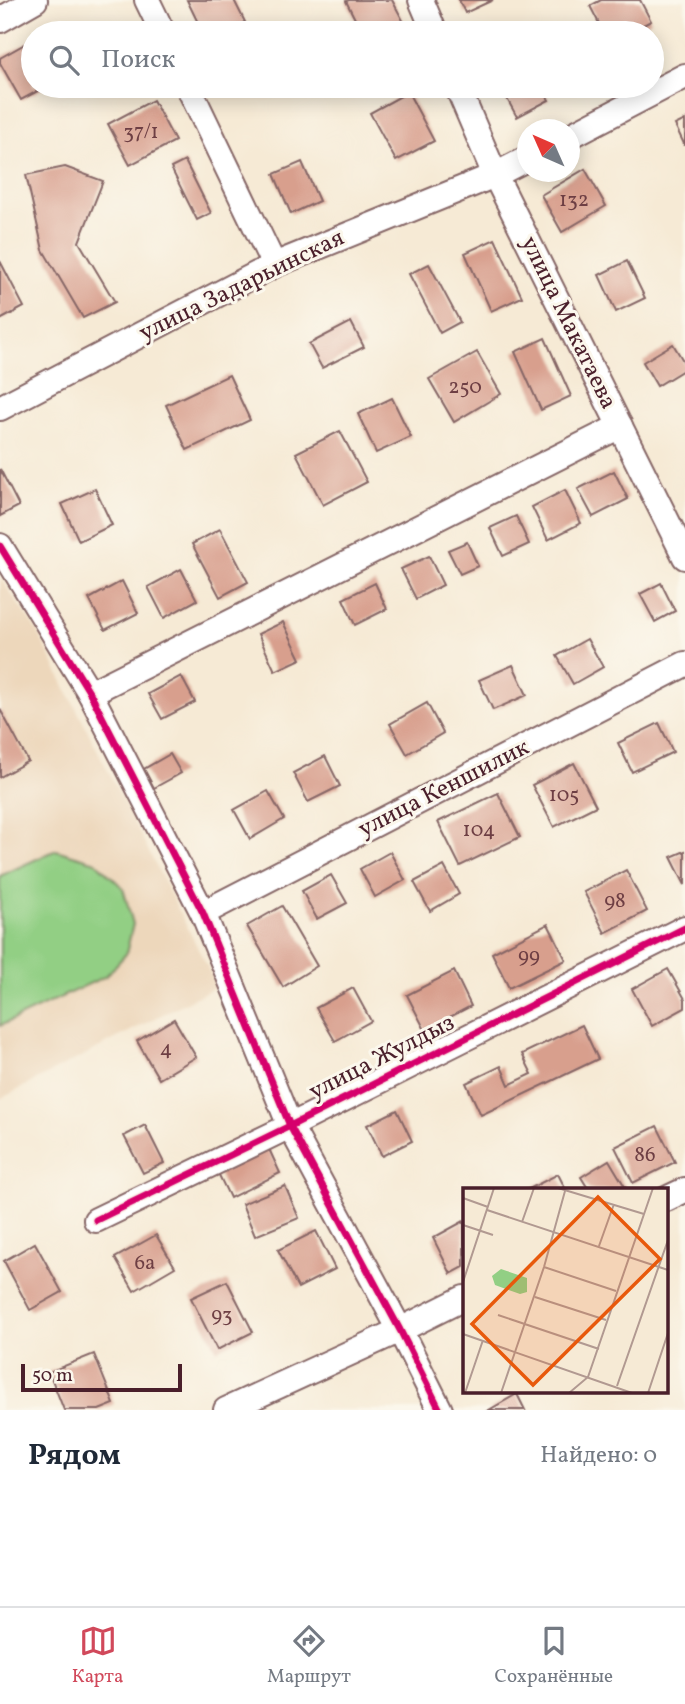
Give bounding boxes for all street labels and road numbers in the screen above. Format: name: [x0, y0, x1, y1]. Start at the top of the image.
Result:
street label: улица Задарьинская: [134, 221, 350, 351]
street label: улица Макатаева: [511, 231, 625, 415]
street label: улица Кеншилик: [353, 731, 536, 847]
street label: улица Жулдыз: [303, 1007, 461, 1109]

